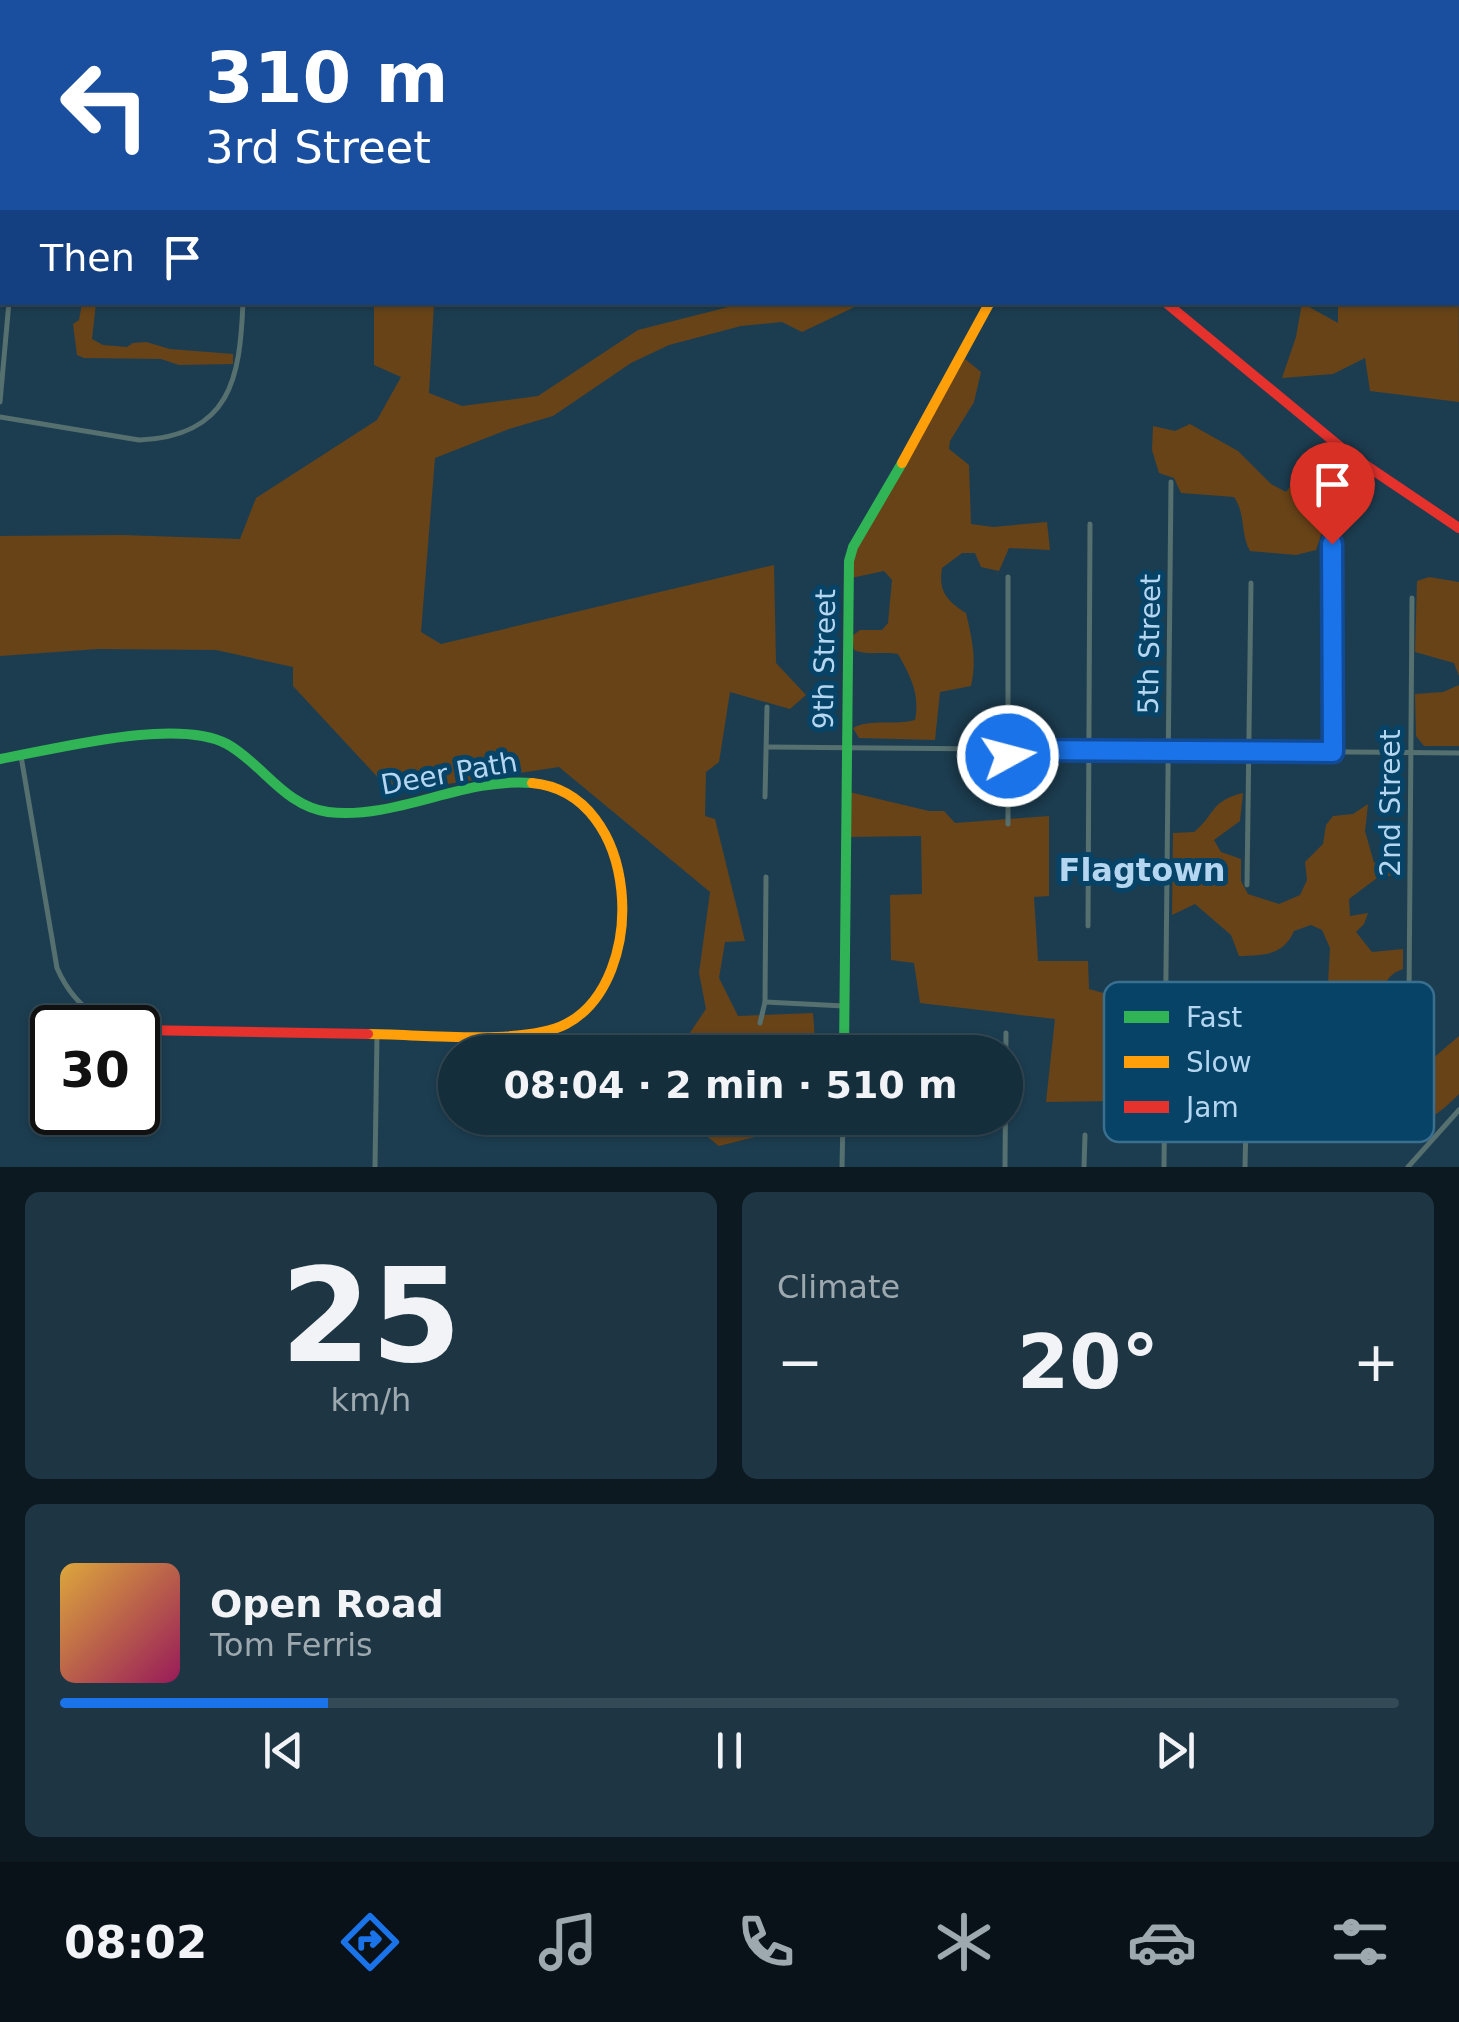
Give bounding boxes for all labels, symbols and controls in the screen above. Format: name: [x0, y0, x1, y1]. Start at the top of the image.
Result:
text: 310 m: [205, 37, 448, 119]
icon: left: [40, 40, 170, 170]
text: 3rd Street: [205, 121, 431, 174]
icon: arrive: [155, 230, 210, 285]
text: Then: [40, 236, 135, 280]
pin: [1290, 442, 1375, 545]
icon: arrive: [1305, 457, 1360, 512]
street label: 5th Street: [1132, 573, 1167, 715]
street label: 9th Street: [807, 588, 842, 730]
position arrow: [956, 704, 1060, 808]
street label: 2nd Street: [1374, 729, 1407, 877]
street label: Deer Path: [378, 745, 520, 802]
district label: Flagtown: [1059, 851, 1225, 889]
legend: [1104, 982, 1434, 1142]
text: Fast: [1186, 1001, 1242, 1034]
speed limit sign: 30: [30, 1005, 160, 1135]
text: Slow: [1186, 1046, 1252, 1079]
text: 08:04 · 2 min · 510 m: [503, 1063, 958, 1107]
text: Jam: [1184, 1091, 1239, 1124]
text: 25: [281, 1240, 461, 1392]
text: Climate: [777, 1268, 900, 1306]
text: 20°: [1017, 1318, 1159, 1406]
text: −: [777, 1330, 823, 1394]
text: +: [1353, 1330, 1399, 1394]
text: km/h: [331, 1381, 411, 1419]
text: Open Road: [210, 1582, 444, 1626]
text: Tom Ferris: [210, 1626, 373, 1664]
icon: previous: [256, 1723, 311, 1778]
icon: pause: [702, 1723, 757, 1778]
icon: next: [1148, 1723, 1203, 1778]
icon: directions: [335, 1907, 405, 1977]
icon: music: [533, 1907, 603, 1977]
icon: phone: [731, 1907, 801, 1977]
icon: climate: [929, 1907, 999, 1977]
icon: car: [1127, 1907, 1197, 1977]
icon: filters: [1325, 1907, 1395, 1977]
text: 08:02: [64, 1916, 207, 1969]

